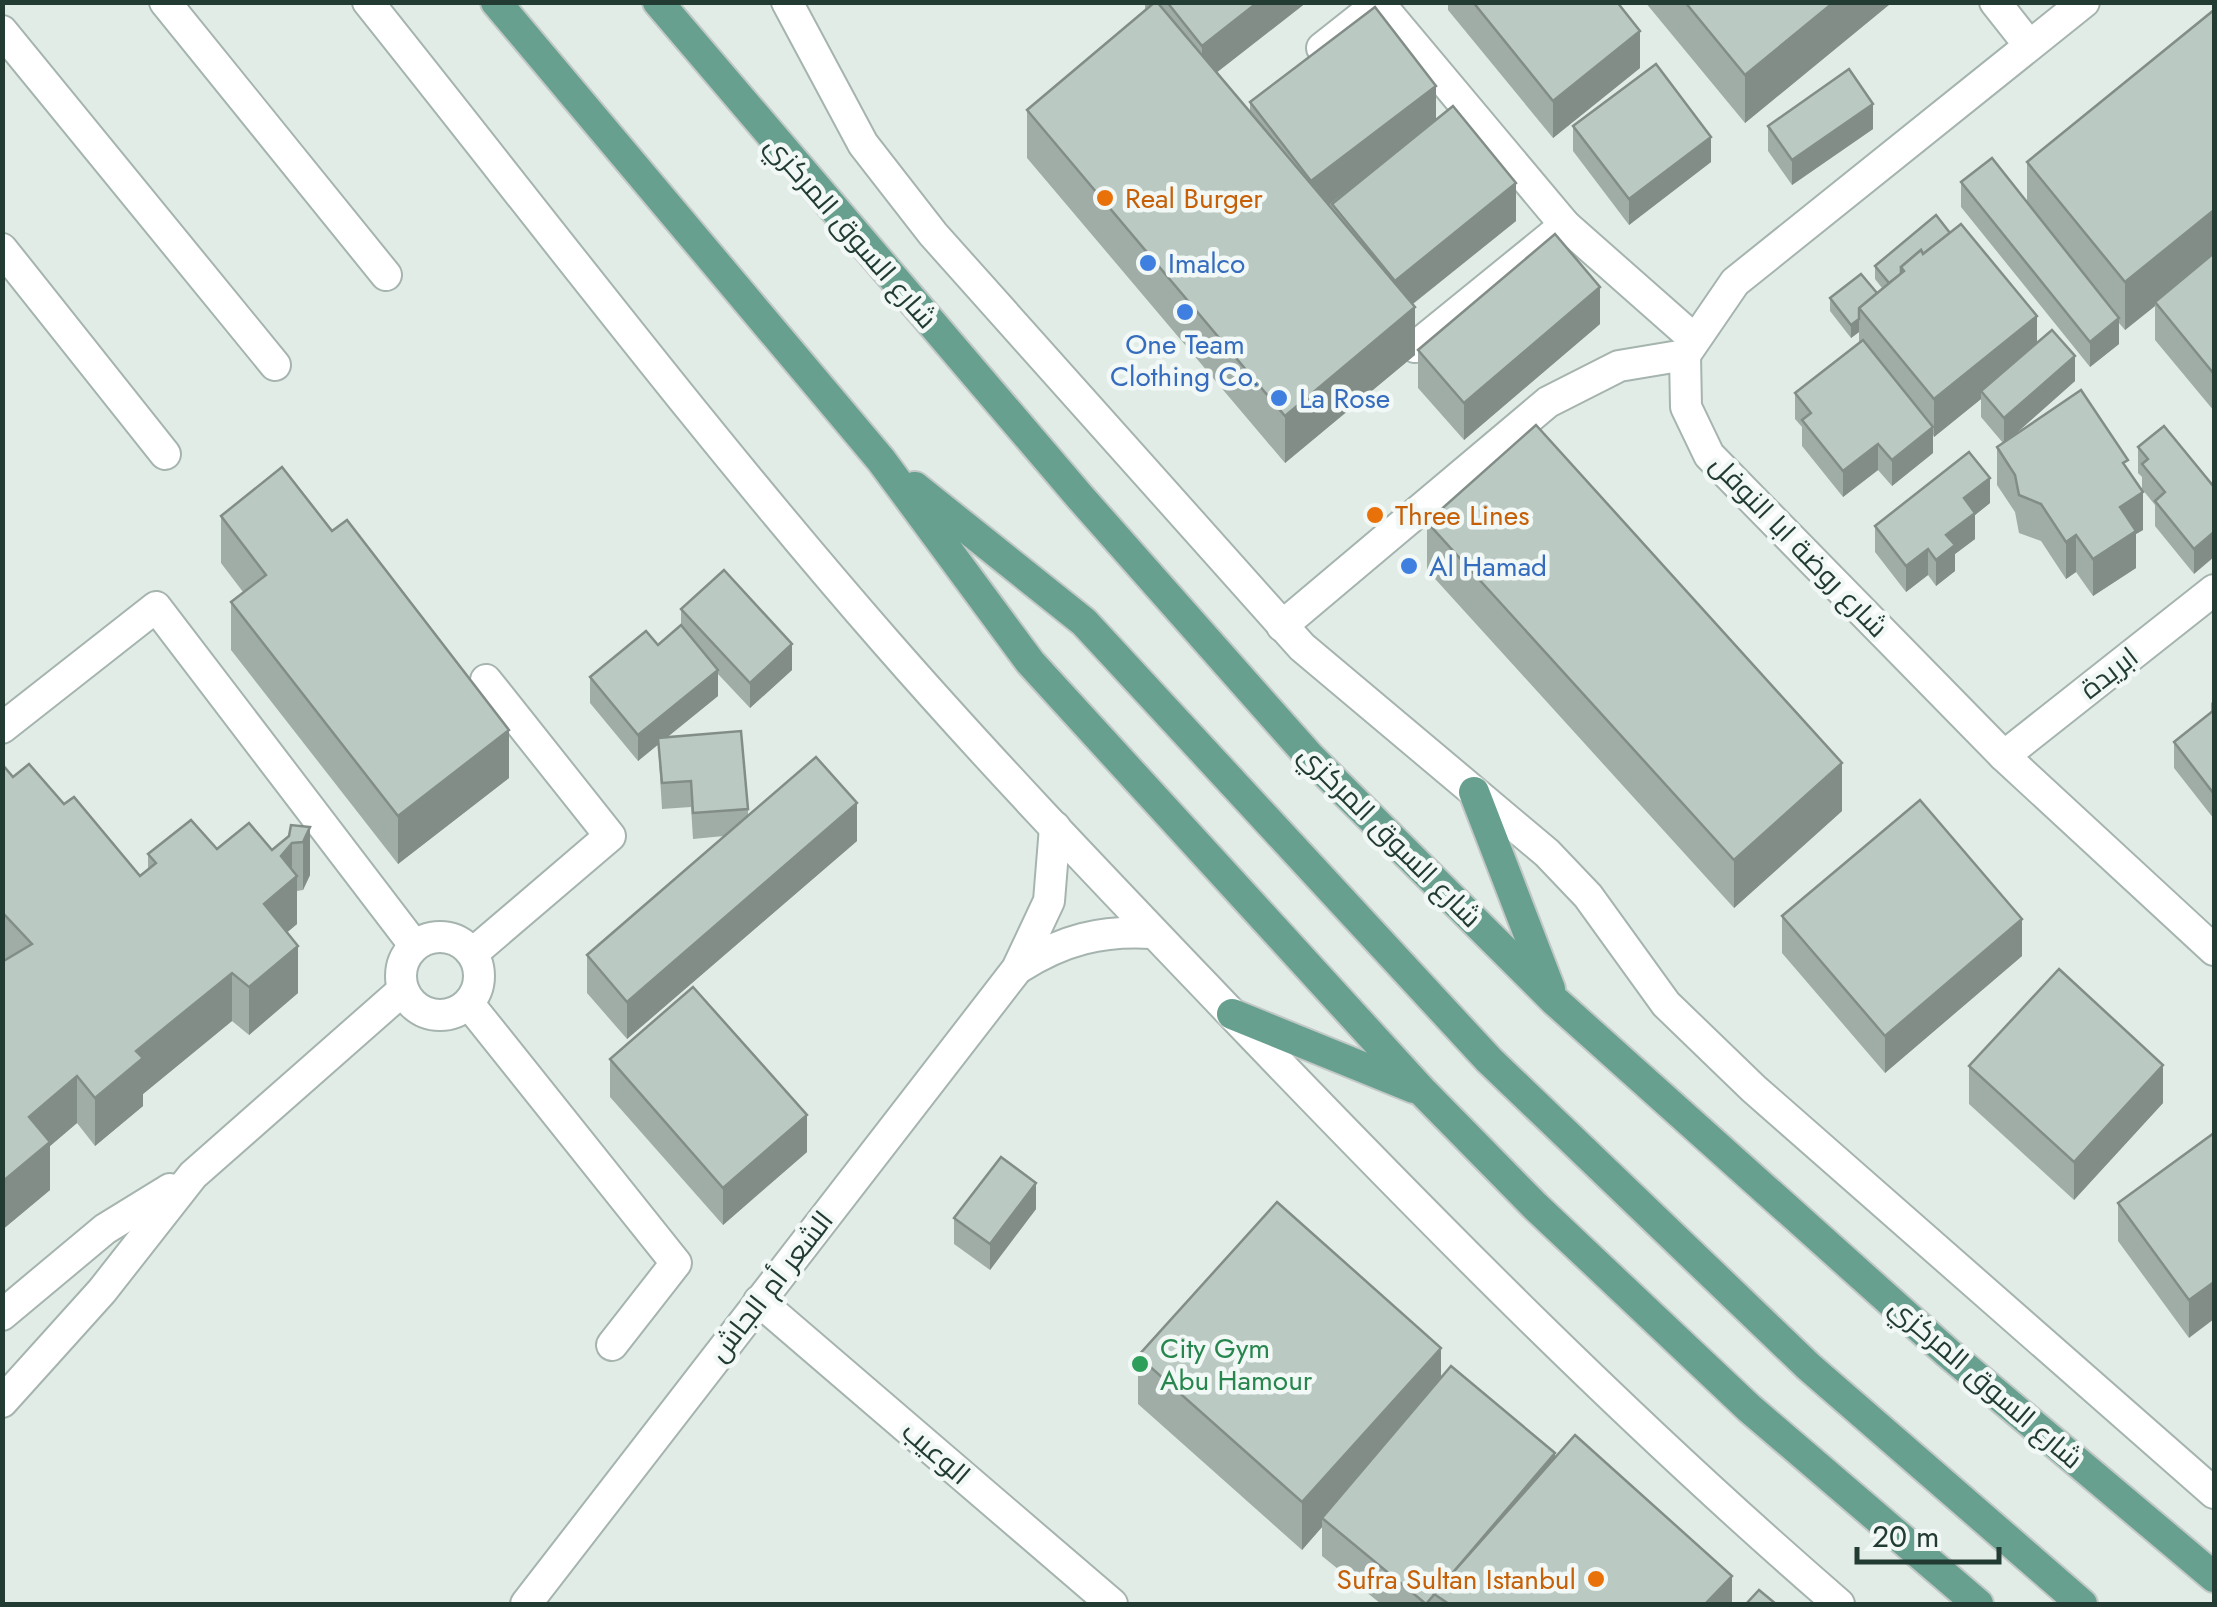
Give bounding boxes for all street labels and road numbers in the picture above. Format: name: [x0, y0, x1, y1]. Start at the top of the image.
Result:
street label: شارع السوق المركزي: [755, 126, 947, 338]
street label: شارع روضة ابا النوفل: [1701, 445, 1897, 647]
street label: ابريدة: [2071, 637, 2147, 709]
street label: شارع السوق المركزي: [1288, 735, 1491, 938]
street label: الشعر أم الجاش: [699, 1202, 843, 1370]
street label: شارع السوق المركزي: [1880, 1287, 2092, 1479]
street label: الوعيب: [893, 1412, 979, 1494]

